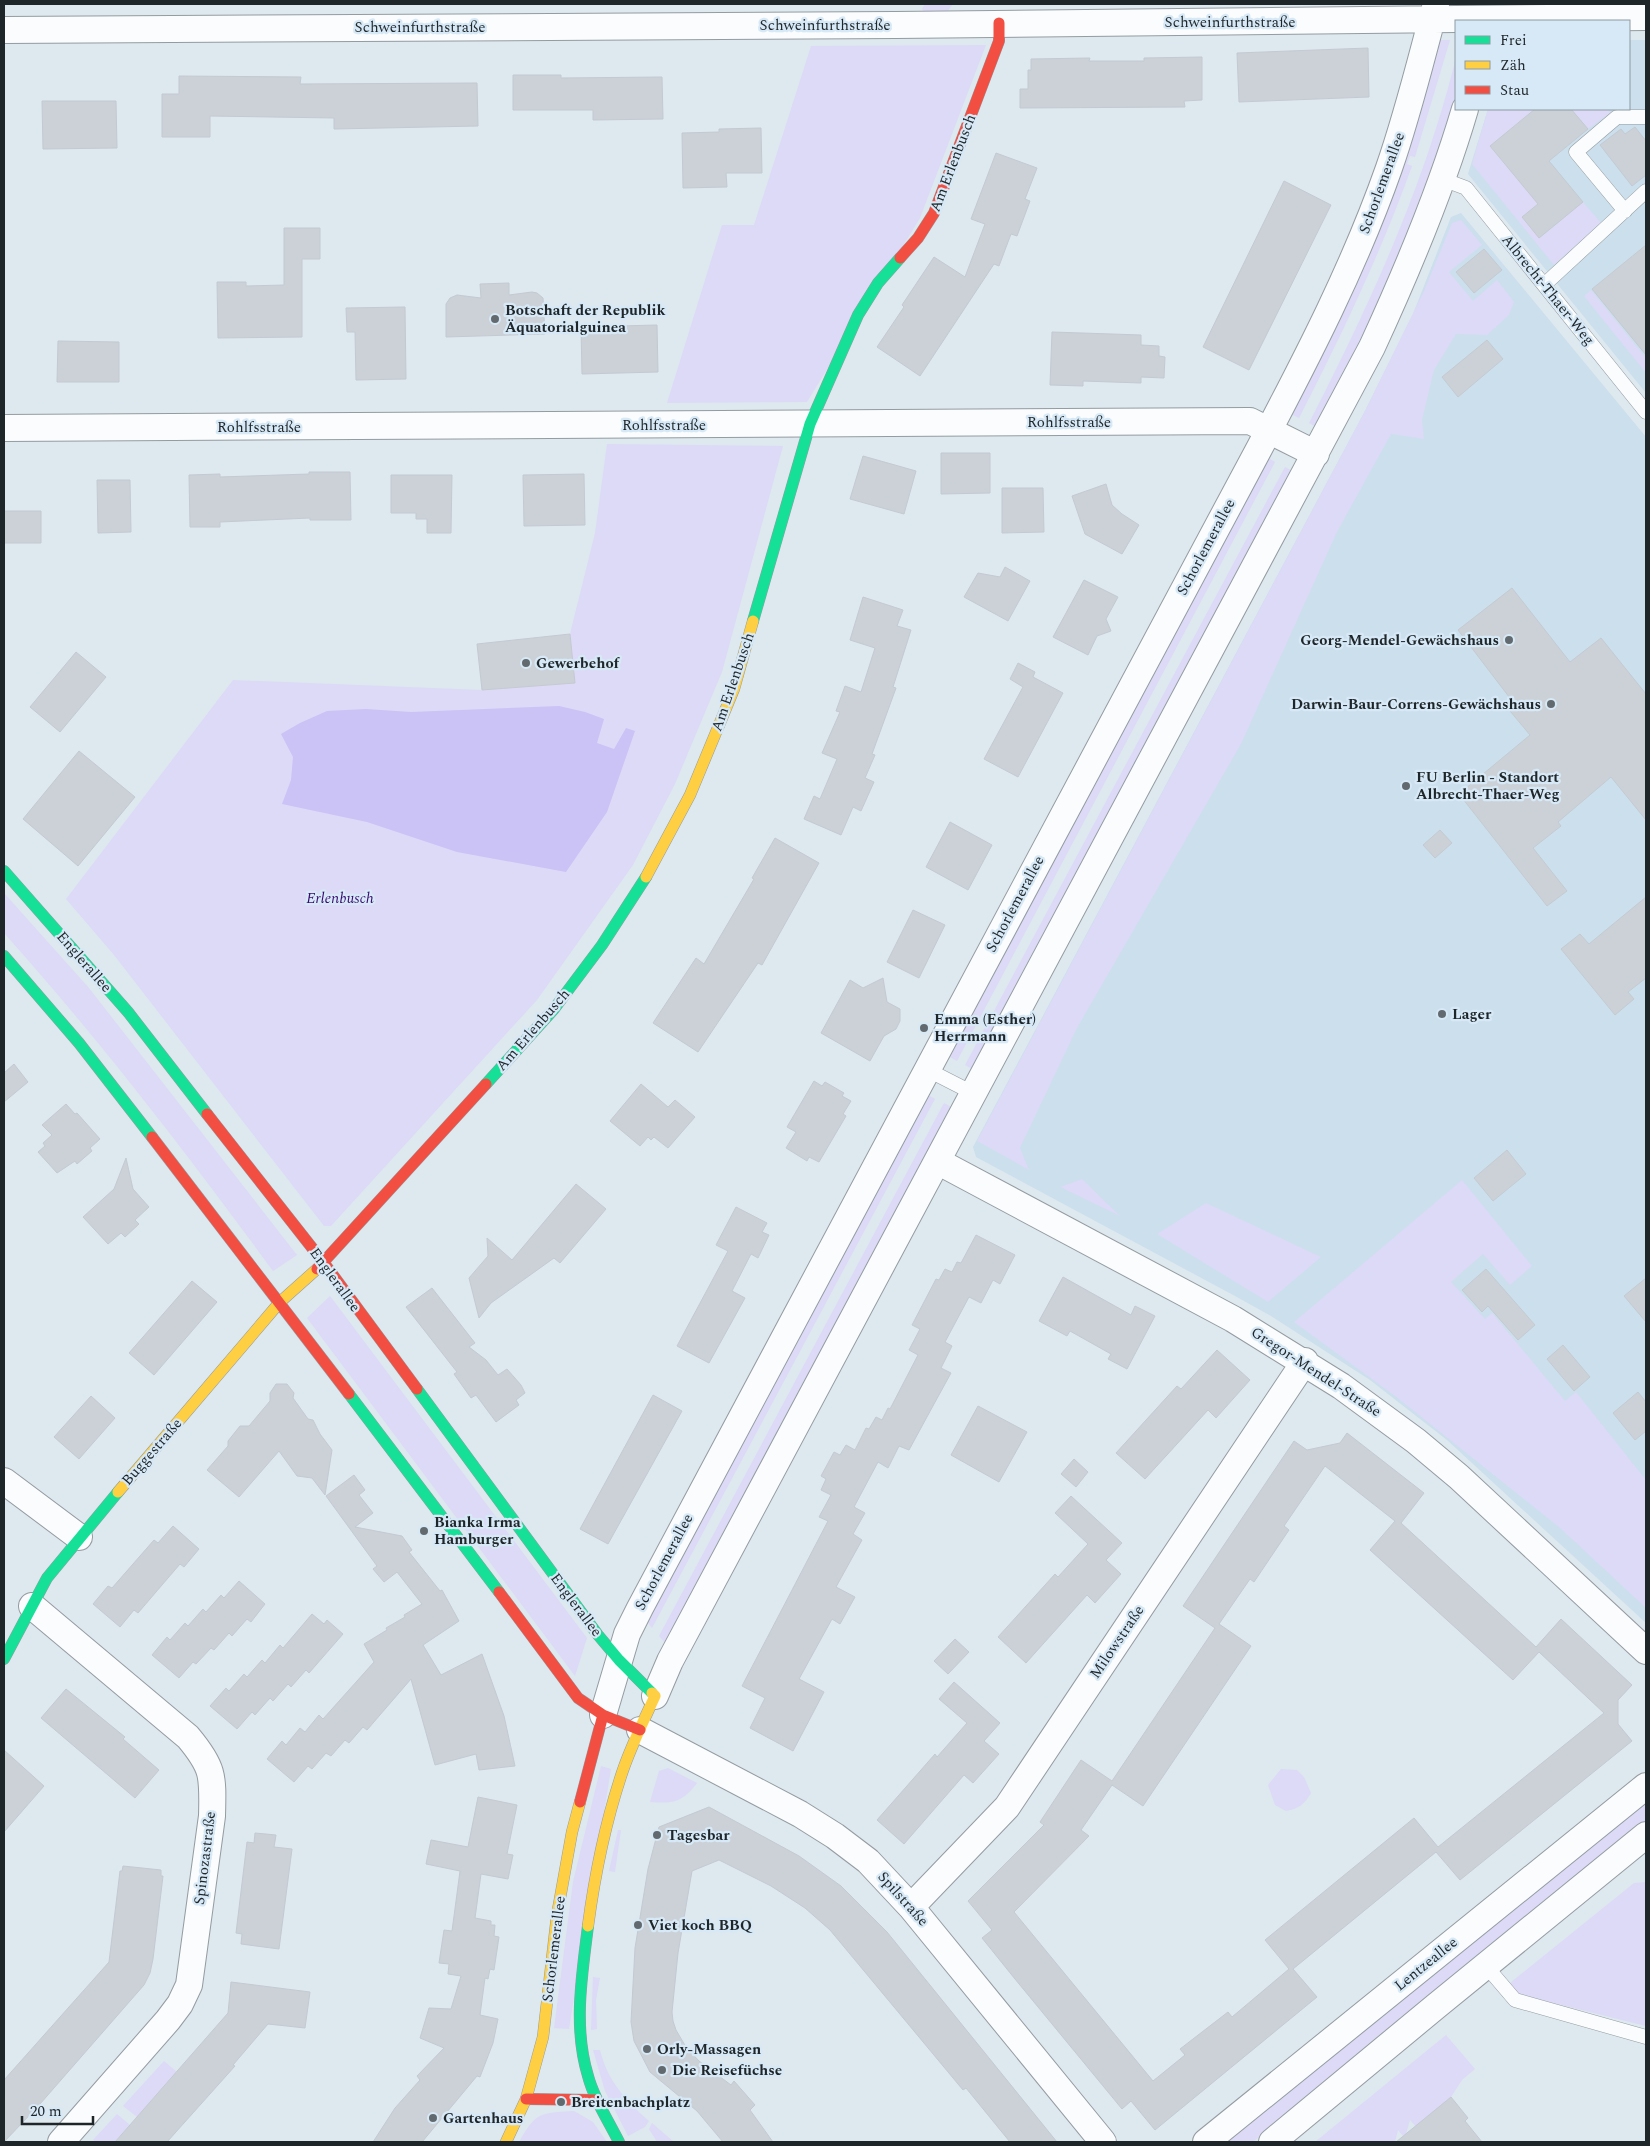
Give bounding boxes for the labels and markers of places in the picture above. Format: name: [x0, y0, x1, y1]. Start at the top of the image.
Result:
place label: Botschaft der Republik Äquatorialguinea: [505, 299, 665, 339]
marker: Botschaft der Republik Äquatorialguinea: [489, 313, 501, 325]
place label: Georg-Mendel-Gewächshaus: [1300, 629, 1499, 652]
marker: Georg-Mendel-Gewächshaus: [1503, 634, 1515, 646]
place label: Gewerbehof: [536, 652, 621, 675]
marker: Gewerbehof: [520, 657, 532, 669]
place label: Darwin-Baur-Correns-Gewächshaus: [1291, 693, 1541, 716]
marker: Darwin-Baur-Correns-Gewächshaus: [1545, 698, 1557, 710]
place label: FU Berlin - Standort Albrecht-Thaer-Weg: [1416, 766, 1560, 806]
marker: FU Berlin - Standort Albrecht-Thaer-Weg: [1400, 780, 1412, 792]
place label: Lager: [1452, 1003, 1492, 1026]
place label: Emma (Esther) Herrmann: [934, 1008, 1036, 1048]
marker: Lager: [1436, 1008, 1448, 1020]
marker: Emma (Esther) Herrmann: [918, 1022, 930, 1034]
place label: Bianka Irma Hamburger: [434, 1511, 521, 1551]
marker: Bianka Irma Hamburger: [418, 1525, 430, 1537]
place label: Tagesbar: [667, 1824, 730, 1847]
marker: Tagesbar: [651, 1829, 663, 1841]
place label: Viet koch BBQ: [648, 1914, 753, 1937]
marker: Viet koch BBQ: [632, 1919, 644, 1931]
place label: Orly-Massagen: [657, 2038, 761, 2061]
marker: Orly-Massagen: [641, 2043, 653, 2055]
place label: Die Reisefüchse: [672, 2059, 782, 2082]
marker: Die Reisefüchse: [656, 2064, 668, 2076]
place label: Breitenbachplatz: [571, 2091, 690, 2114]
marker: Breitenbachplatz: [555, 2096, 567, 2108]
place label: Gartenhaus: [443, 2107, 523, 2130]
marker: Gartenhaus: [427, 2112, 439, 2124]

